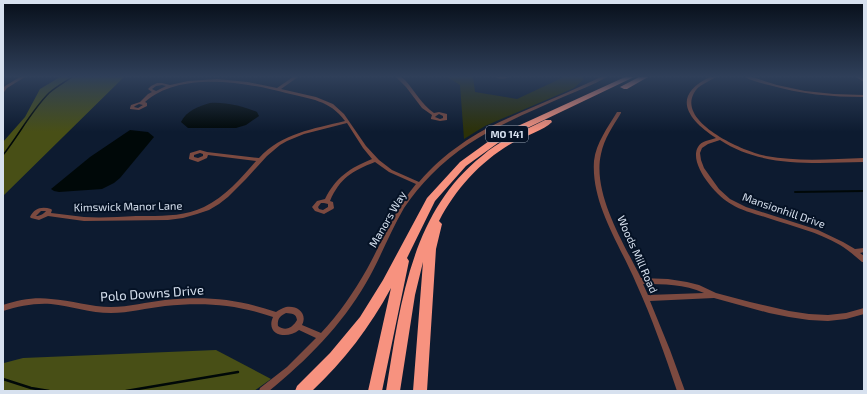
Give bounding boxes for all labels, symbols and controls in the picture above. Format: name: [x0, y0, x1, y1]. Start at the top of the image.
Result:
road number: MO 141: [486, 126, 528, 142]
street label: Manors Way: [366, 188, 408, 249]
street label: Mansionhill Drive: [741, 190, 827, 230]
street label: Kimswick Manor Lane: [74, 199, 182, 213]
street label: Woods Mill Road: [615, 213, 661, 295]
street label: Polo Downs Drive: [100, 281, 204, 305]

